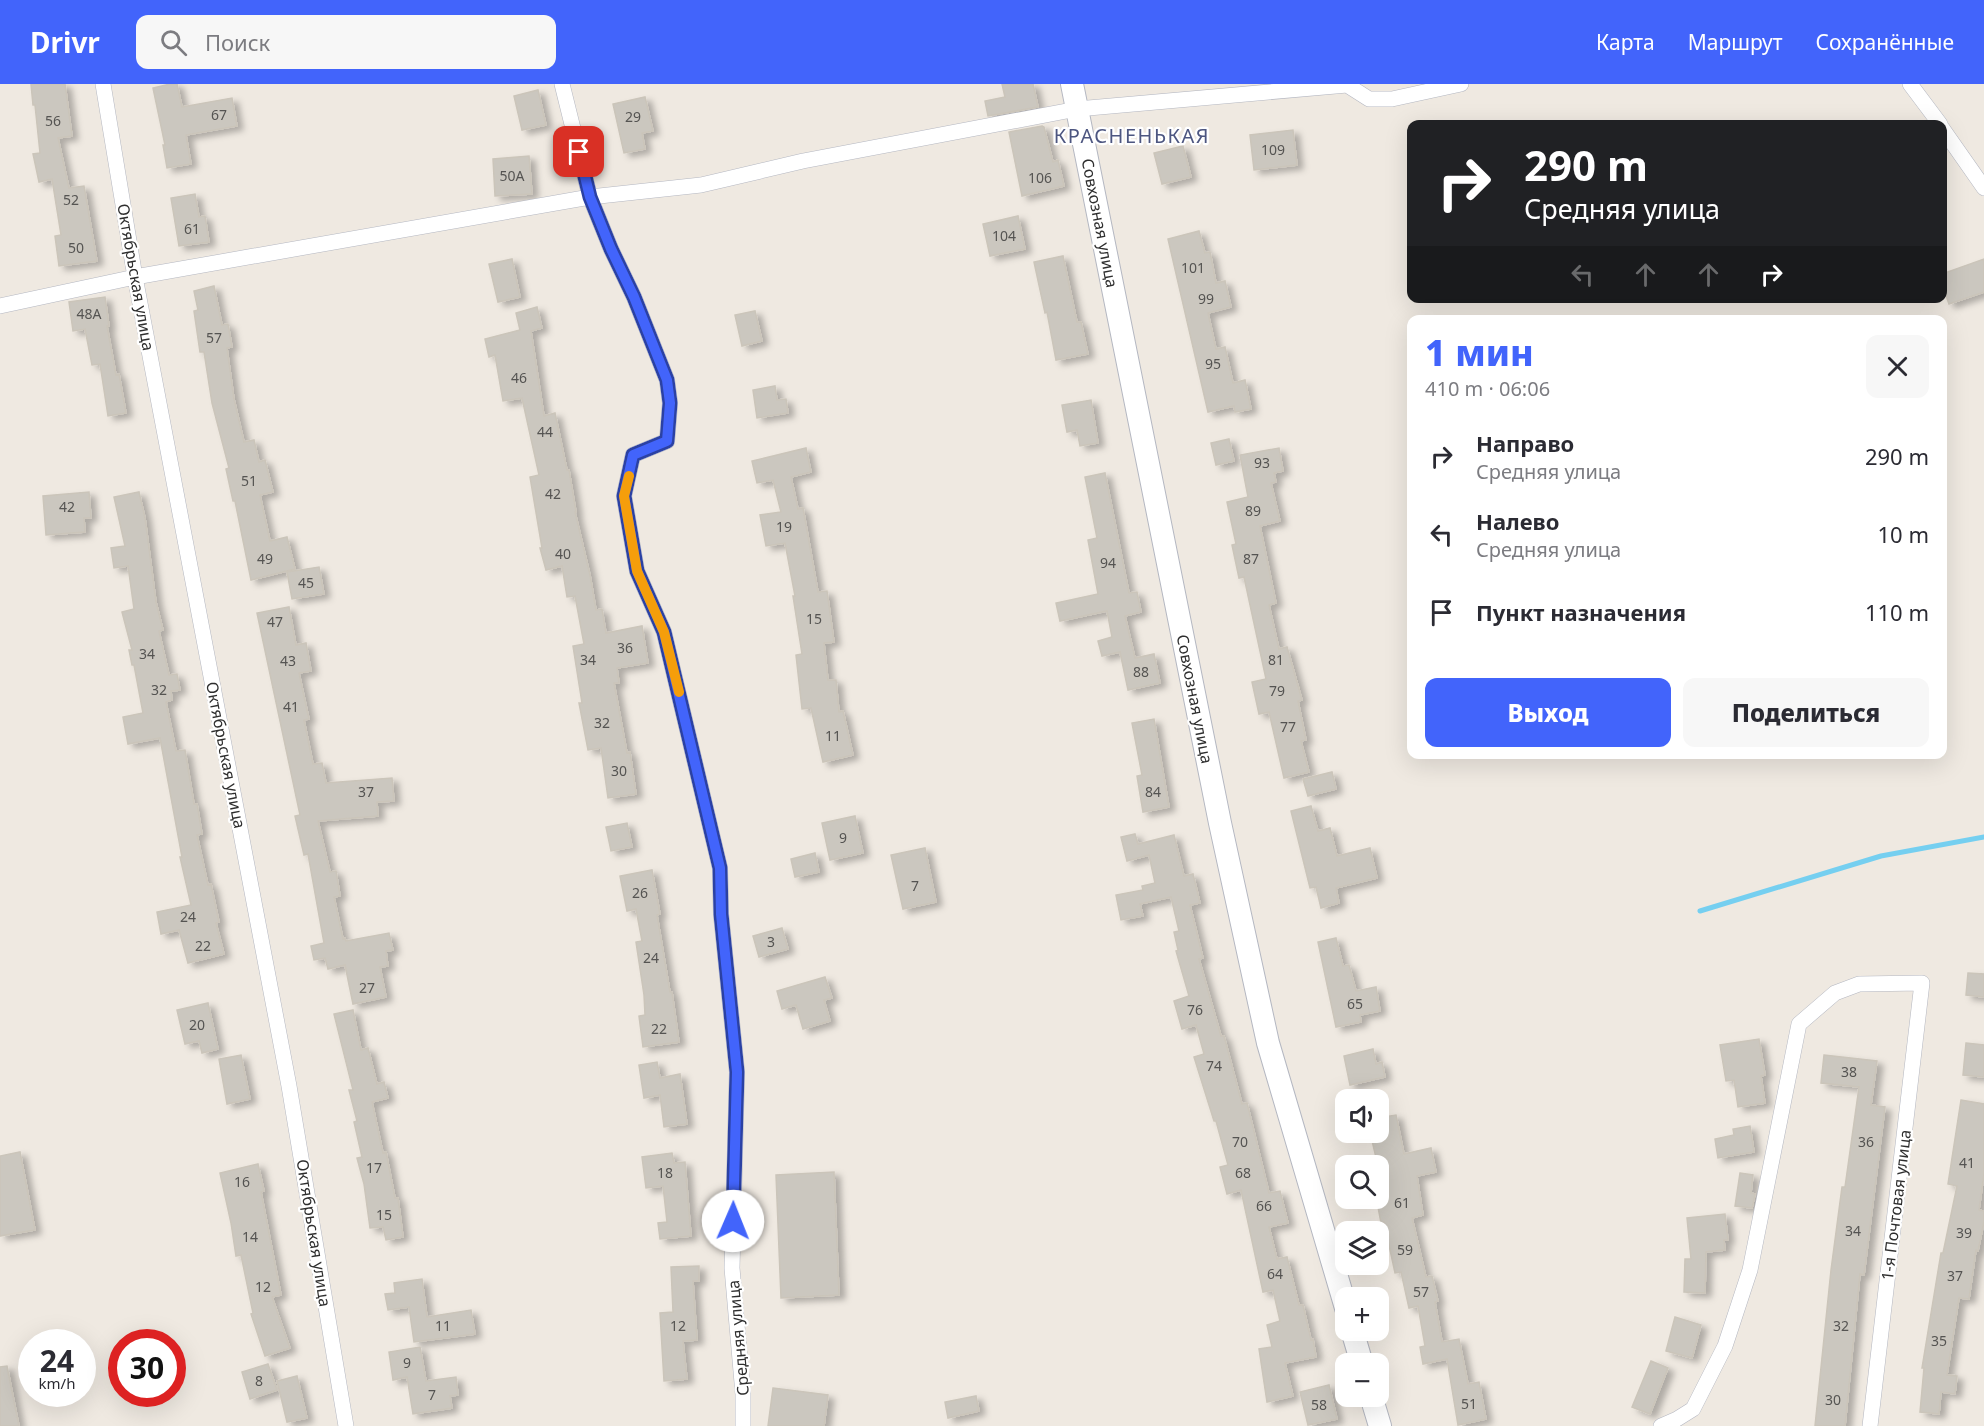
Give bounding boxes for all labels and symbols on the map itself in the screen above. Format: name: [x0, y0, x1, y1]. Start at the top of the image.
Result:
house number: 67: [211, 105, 227, 124]
house number: 29: [625, 107, 641, 126]
house number: 56: [45, 111, 61, 130]
district label: КРАСНЕНЬКАЯ: [1054, 122, 1210, 149]
pin: [553, 126, 604, 177]
house number: 109: [1261, 140, 1285, 159]
street label: Совхозная улица: [1077, 157, 1123, 289]
house number: 50А: [500, 166, 525, 185]
house number: 106: [1028, 168, 1052, 187]
house number: 52: [63, 190, 79, 209]
street label: Октябрьская улица: [112, 202, 160, 352]
house number: 61: [184, 219, 200, 238]
house number: 104: [992, 226, 1016, 245]
house number: 50: [68, 238, 84, 257]
house number: 101: [1181, 258, 1205, 277]
house number: 99: [1198, 289, 1214, 308]
house number: 48А: [77, 304, 102, 323]
house number: 57: [206, 328, 222, 347]
house number: 95: [1205, 354, 1221, 373]
house number: 46: [511, 368, 527, 387]
house number: 44: [537, 422, 553, 441]
house number: 93: [1254, 453, 1270, 472]
house number: 51: [241, 471, 257, 490]
house number: 42: [545, 484, 561, 503]
house number: 42: [59, 497, 75, 516]
house number: 89: [1245, 501, 1261, 520]
house number: 19: [776, 517, 792, 536]
house number: 40: [555, 544, 571, 563]
house number: 49: [257, 549, 273, 568]
house number: 87: [1243, 549, 1259, 568]
house number: 94: [1100, 553, 1116, 572]
house number: 45: [298, 573, 314, 592]
house number: 15: [806, 609, 822, 628]
house number: 47: [267, 612, 283, 631]
street label: Совхозная улица: [1172, 633, 1218, 765]
house number: 36: [617, 638, 633, 657]
house number: 34: [139, 644, 155, 663]
house number: 34: [580, 650, 596, 669]
house number: 81: [1268, 650, 1284, 669]
house number: 43: [280, 651, 296, 670]
house number: 88: [1133, 662, 1149, 681]
house number: 32: [151, 680, 167, 699]
street label: Октябрьская улица: [201, 680, 251, 830]
house number: 79: [1269, 681, 1285, 700]
house number: 41: [283, 697, 299, 716]
house number: 32: [594, 713, 610, 732]
house number: 77: [1280, 717, 1296, 736]
house number: 11: [825, 726, 841, 745]
house number: 30: [611, 761, 627, 780]
house number: 37: [358, 782, 374, 801]
house number: 84: [1145, 782, 1161, 801]
house number: 9: [839, 828, 847, 847]
house number: 7: [911, 876, 919, 895]
house number: 26: [632, 883, 648, 902]
house number: 24: [180, 907, 196, 926]
house number: 3: [767, 932, 775, 951]
house number: 22: [195, 936, 211, 955]
house number: 24: [643, 948, 659, 967]
house number: 27: [359, 978, 375, 997]
house number: 65: [1347, 994, 1363, 1013]
house number: 76: [1187, 1000, 1203, 1019]
house number: 20: [189, 1015, 205, 1034]
house number: 22: [651, 1019, 667, 1038]
house number: 74: [1206, 1056, 1222, 1075]
house number: 38: [1841, 1062, 1857, 1081]
street label: 1-я Почтовая улица: [1876, 1128, 1916, 1282]
house number: 70: [1232, 1132, 1248, 1151]
house number: 36: [1858, 1132, 1874, 1151]
house number: 41: [1959, 1153, 1975, 1172]
street label: Октябрьская улица: [291, 1158, 337, 1308]
house number: 17: [366, 1158, 382, 1177]
house number: 18: [657, 1163, 673, 1182]
house number: 68: [1235, 1163, 1251, 1182]
house number: 16: [234, 1172, 250, 1191]
position arrow: [701, 1189, 765, 1253]
house number: 61: [1394, 1193, 1410, 1212]
house number: 66: [1256, 1196, 1272, 1215]
house number: 15: [376, 1205, 392, 1224]
house number: 34: [1845, 1221, 1861, 1240]
house number: 39: [1956, 1223, 1972, 1242]
house number: 14: [242, 1227, 258, 1246]
house number: 59: [1397, 1240, 1413, 1259]
house number: 64: [1267, 1264, 1283, 1283]
house number: 37: [1947, 1266, 1963, 1285]
house number: 12: [255, 1277, 271, 1296]
street label: Средняя улица: [722, 1279, 754, 1397]
house number: 57: [1413, 1282, 1429, 1301]
house number: 11: [435, 1316, 451, 1335]
house number: 12: [670, 1316, 686, 1335]
house number: 32: [1833, 1316, 1849, 1335]
speed limit sign: 30: [108, 1329, 186, 1407]
house number: 35: [1931, 1331, 1947, 1350]
house number: 9: [403, 1353, 411, 1372]
house number: 8: [255, 1371, 263, 1390]
house number: 7: [428, 1385, 436, 1404]
house number: 30: [1825, 1390, 1841, 1409]
house number: 51: [1461, 1394, 1477, 1413]
house number: 58: [1311, 1395, 1327, 1414]

